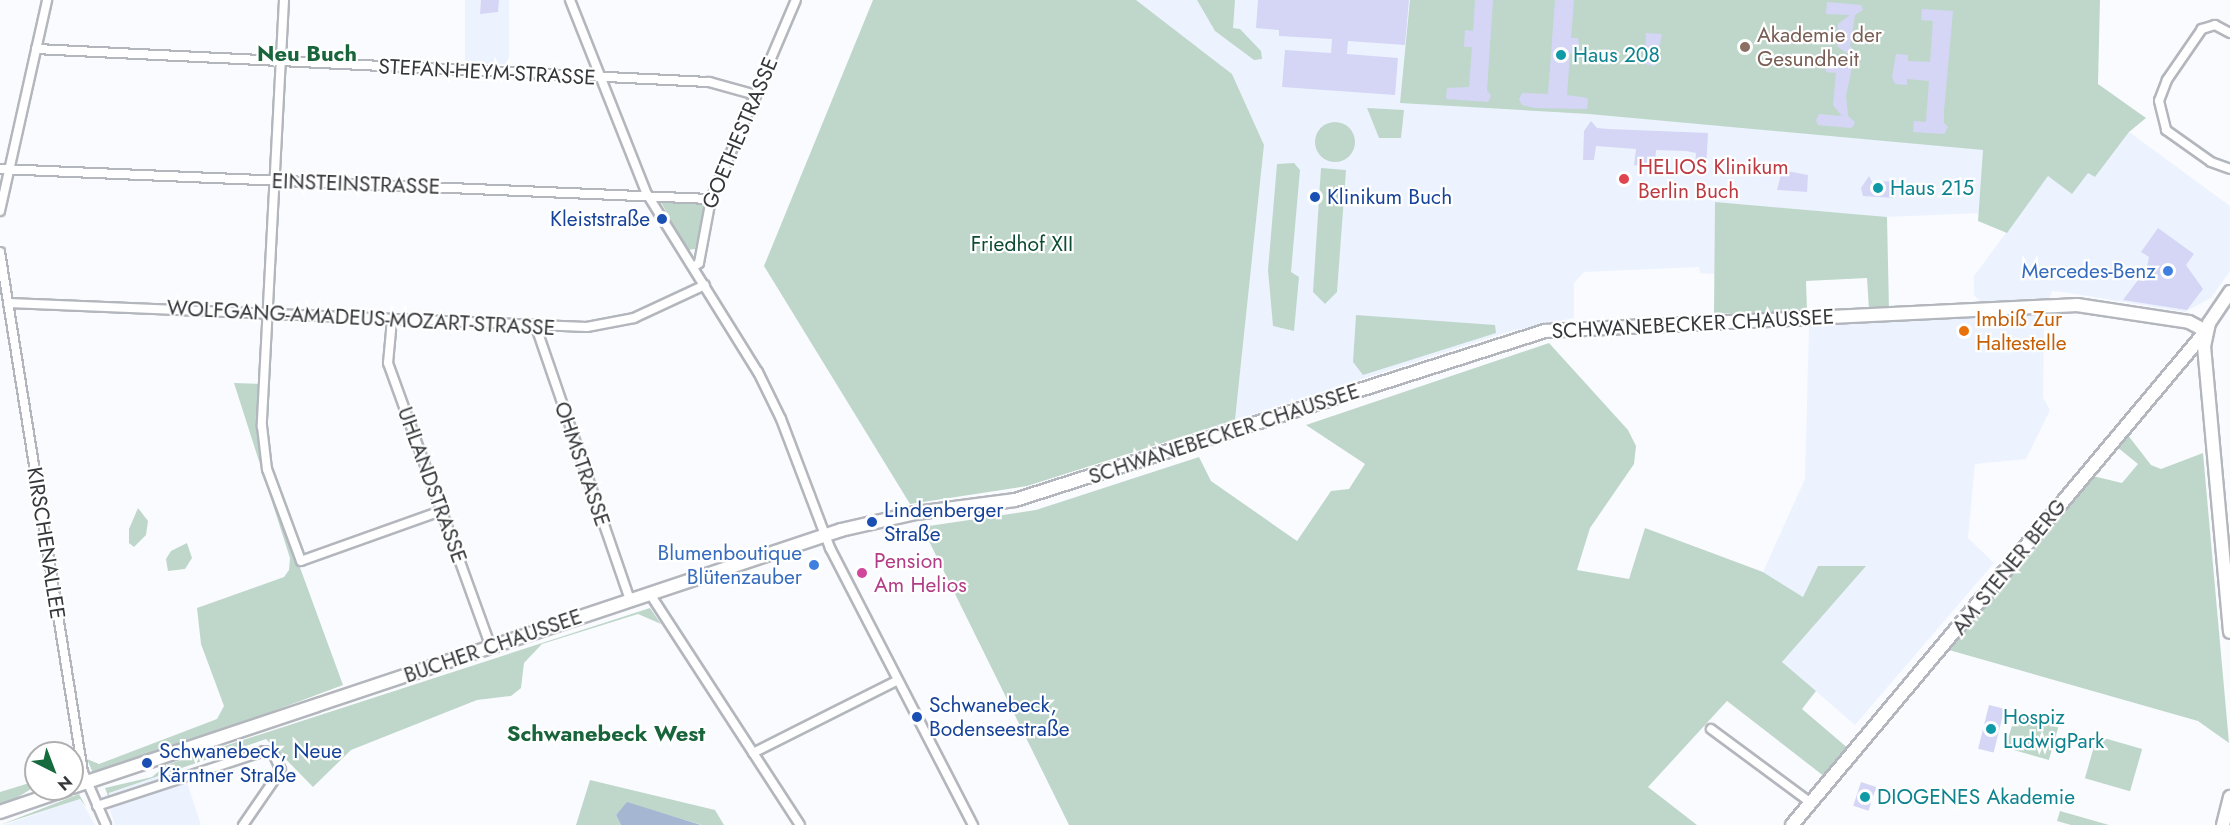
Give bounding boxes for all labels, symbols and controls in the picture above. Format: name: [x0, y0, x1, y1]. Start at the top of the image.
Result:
place label: Akademie der Gesundheit: [1757, 22, 1882, 72]
marker: Akademie der Gesundheit: [1738, 40, 1752, 54]
district label: Neu Buch: [257, 41, 357, 67]
place label: Haus 208: [1573, 42, 1660, 68]
marker: Haus 208: [1554, 48, 1568, 62]
street label: GOETHESTRASSE: [697, 53, 783, 213]
street label: STEFAN-HEYM-STRASSE: [378, 54, 596, 90]
place label: HELIOS Klinikum Berlin Buch: [1638, 154, 1789, 204]
street label: EINSTEINSTRASSE: [271, 168, 441, 200]
marker: HELIOS Klinikum Berlin Buch: [1615, 170, 1633, 188]
place label: Haus 215: [1890, 175, 1974, 201]
marker: Haus 215: [1871, 181, 1885, 195]
place label: Klinikum Buch: [1327, 184, 1452, 210]
marker: Klinikum Buch: [1308, 190, 1322, 204]
place label: Kleiststraße: [550, 206, 650, 232]
marker: Kleiststraße: [655, 212, 669, 226]
park label: Friedhof XII: [971, 231, 1073, 257]
place label: Mercedes-Benz: [2022, 258, 2156, 284]
marker: Mercedes-Benz: [2161, 264, 2175, 278]
street label: WOLFGANG-AMADEUS-MOZART-STRASSE: [166, 295, 556, 341]
street label: SCHWANEBECKER CHAUSSEE: [1551, 304, 1835, 344]
place label: Imbiß Zur Haltestelle: [1976, 306, 2067, 356]
marker: Imbiß Zur Haltestelle: [1957, 324, 1971, 338]
street label: SCHWANEBECKER CHAUSSEE: [1086, 378, 1362, 490]
street label: OHMSTRASSE: [549, 398, 615, 530]
street label: UHLANDSTRASSE: [392, 404, 472, 566]
street label: KIRSCHENALLEE: [22, 465, 70, 621]
street label: AM STENER BERG: [1947, 494, 2071, 640]
place label: Lindenberger Straße: [884, 497, 1003, 547]
marker: Lindenberger Straße: [865, 515, 879, 529]
place label: Blumenboutique Blütenzauber: [657, 540, 802, 590]
place label: Pension Am Helios: [874, 548, 967, 598]
marker: Blumenboutique Blütenzauber: [807, 558, 821, 572]
marker: Pension Am Helios: [855, 566, 869, 580]
street label: BUCHER CHAUSSEE: [401, 604, 585, 688]
place label: Schwanebeck, Bodenseestraße: [929, 692, 1070, 742]
place label: Hospiz LudwigPark: [2003, 704, 2104, 754]
marker: Schwanebeck, Bodenseestraße: [910, 710, 924, 724]
district label: Schwanebeck West: [507, 721, 705, 747]
marker: Hospiz LudwigPark: [1984, 722, 1998, 736]
place label: Schwanebeck, Neue Kärntner Straße: [159, 738, 342, 788]
north arrow: [24, 741, 84, 801]
marker: Schwanebeck, Neue Kärntner Straße: [140, 756, 154, 770]
text: N: [53, 770, 77, 796]
place label: DIOGENES Akademie: [1877, 784, 2075, 810]
marker: DIOGENES Akademie: [1858, 790, 1872, 804]

